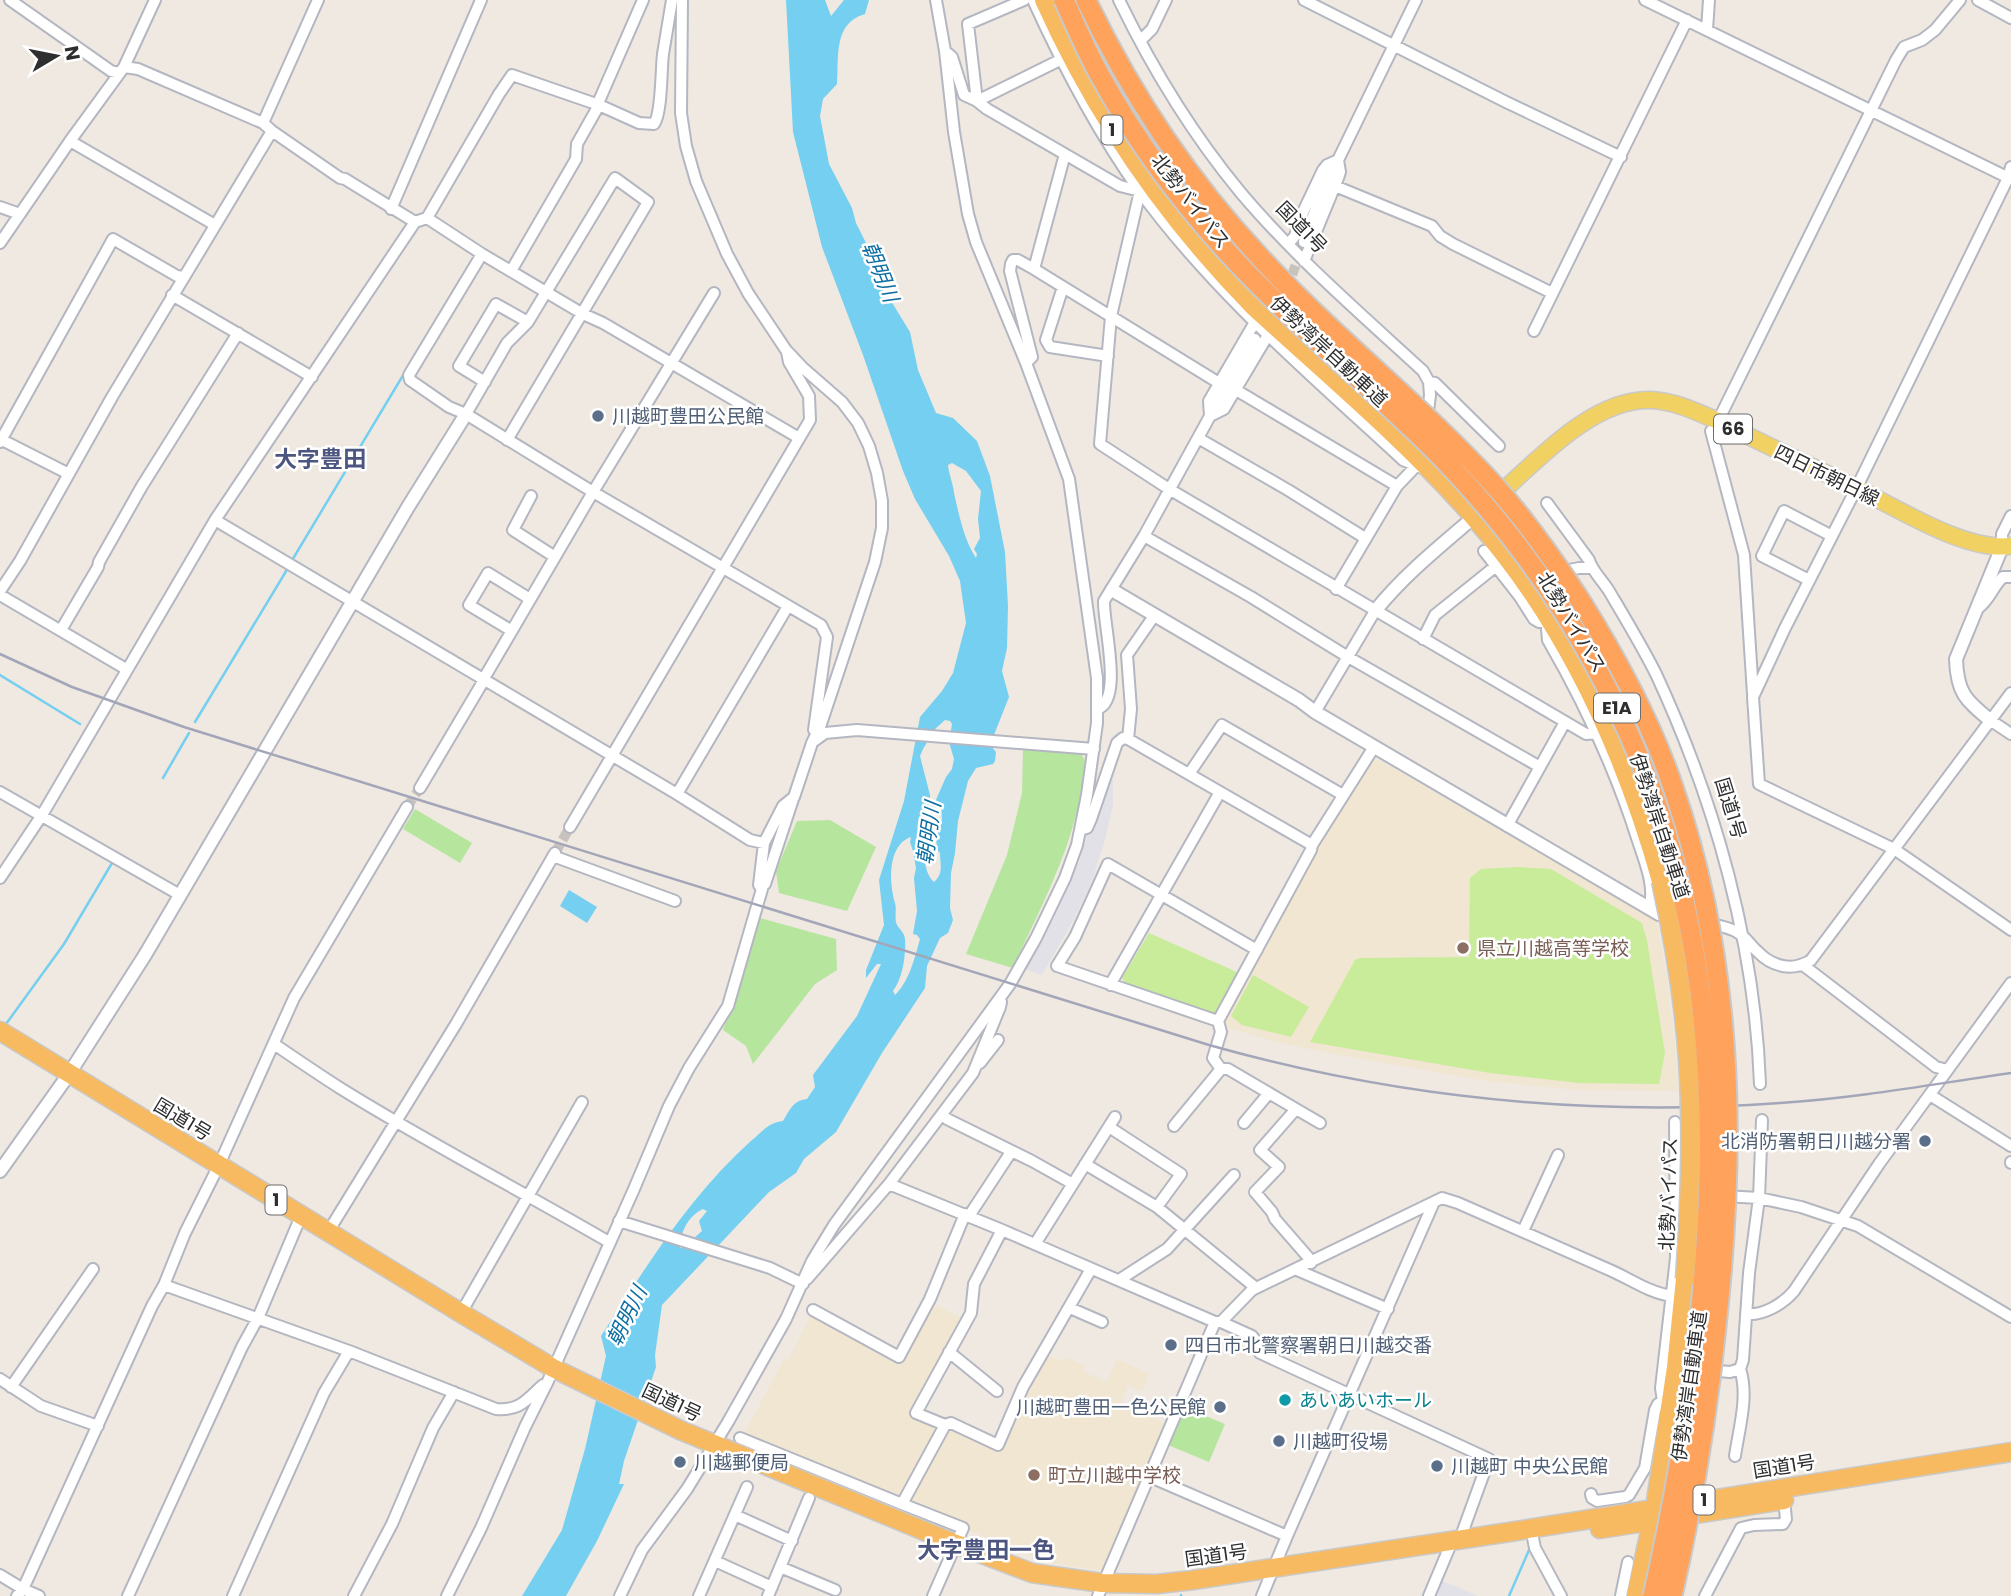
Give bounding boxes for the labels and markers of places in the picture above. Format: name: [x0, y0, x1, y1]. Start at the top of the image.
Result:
place label: 川越町豊田公民館: [612, 403, 764, 430]
marker: 川越町豊田公民館: [590, 408, 606, 424]
place label: 県立川越高等学校: [1477, 935, 1629, 962]
marker: 県立川越高等学校: [1455, 940, 1471, 956]
place label: 北消防署朝日川越分署: [1721, 1128, 1911, 1155]
marker: 北消防署朝日川越分署: [1917, 1133, 1933, 1149]
place label: 四日市北警察署朝日川越交番: [1185, 1332, 1432, 1359]
marker: 四日市北警察署朝日川越交番: [1163, 1337, 1179, 1353]
place label: あいあいホール: [1299, 1387, 1432, 1414]
marker: あいあいホール: [1277, 1392, 1293, 1408]
place label: 川越町豊田一色公民館: [1016, 1394, 1206, 1421]
marker: 川越町豊田一色公民館: [1212, 1399, 1228, 1415]
place label: 川越町役場: [1293, 1428, 1388, 1455]
marker: 川越町役場: [1271, 1433, 1287, 1449]
place label: 川越郵便局: [694, 1449, 789, 1476]
place label: 川越町 中央公民館: [1451, 1453, 1608, 1480]
marker: 川越郵便局: [672, 1454, 688, 1470]
marker: 川越町 中央公民館: [1429, 1458, 1445, 1474]
place label: 町立川越中学校: [1048, 1462, 1181, 1489]
marker: 町立川越中学校: [1026, 1467, 1042, 1483]

